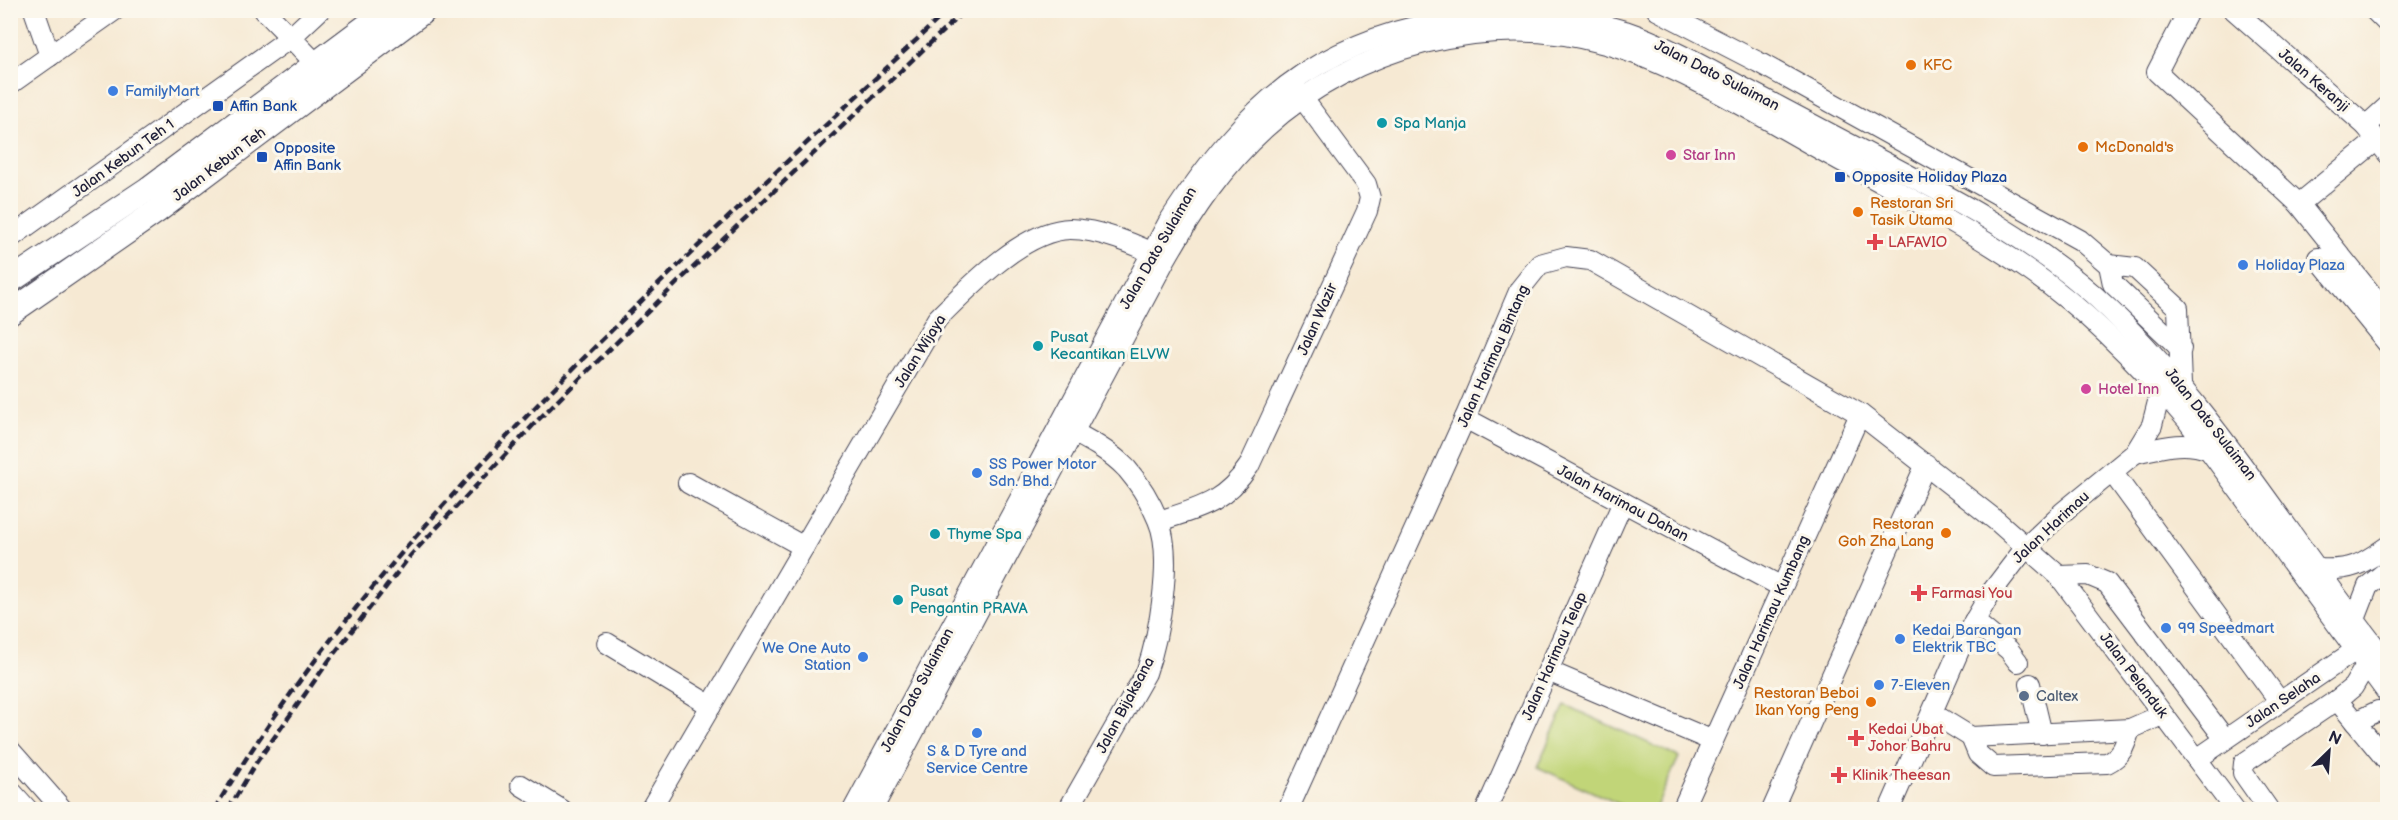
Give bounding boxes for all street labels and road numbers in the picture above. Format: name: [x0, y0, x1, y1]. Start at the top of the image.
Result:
street label: Jalan Dato Sulaiman: [1651, 36, 1783, 115]
street label: Jalan Keranji: [2274, 44, 2353, 116]
street label: Jalan Kebun Teh 1: [68, 115, 178, 202]
street label: Jalan Kebun Teh: [169, 123, 270, 206]
street label: Jalan Dato Sulaiman: [1116, 184, 1201, 313]
street label: Jalan Wazir: [1293, 280, 1342, 358]
street label: Jalan Harimau Bintang: [1453, 282, 1533, 430]
street label: Jalan Wijaya: [890, 311, 950, 392]
street label: Jalan Dato Sulaiman: [2161, 364, 2261, 485]
street label: Jalan Harimau Dahan: [1554, 461, 1692, 546]
street label: Jalan Harimau: [2009, 487, 2094, 568]
street label: Jalan Harimau Kumbang: [1729, 532, 1814, 692]
street label: Jalan Harimau Telap: [1518, 589, 1591, 723]
street label: Jalan Dato Sulaiman: [877, 625, 958, 756]
street label: Jalan Pelanduk: [2095, 629, 2172, 722]
street label: Jalan Bijaksana: [1092, 654, 1159, 757]
street label: Jalan Selaha: [2242, 668, 2324, 732]

